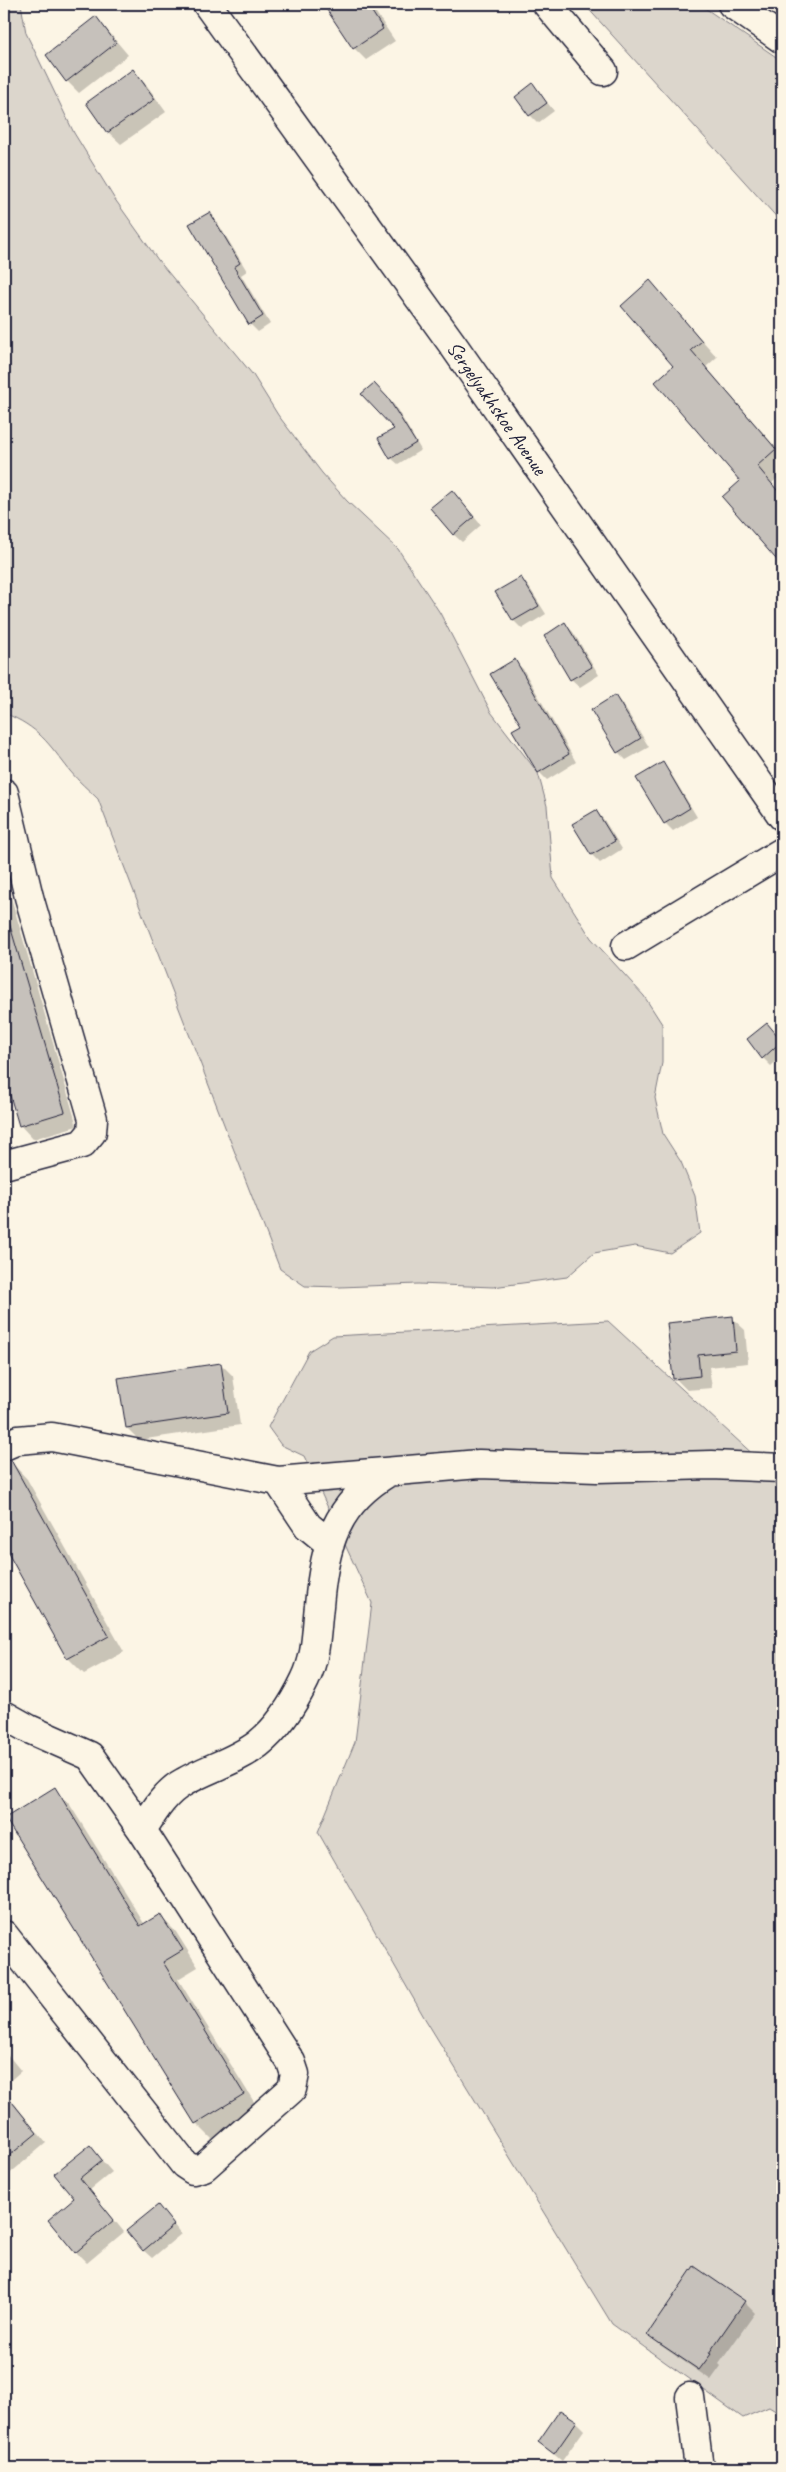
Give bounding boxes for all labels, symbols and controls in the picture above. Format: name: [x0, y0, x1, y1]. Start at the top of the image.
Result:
street label: Sergelyakhskoe Avenue: [441, 336, 553, 481]

